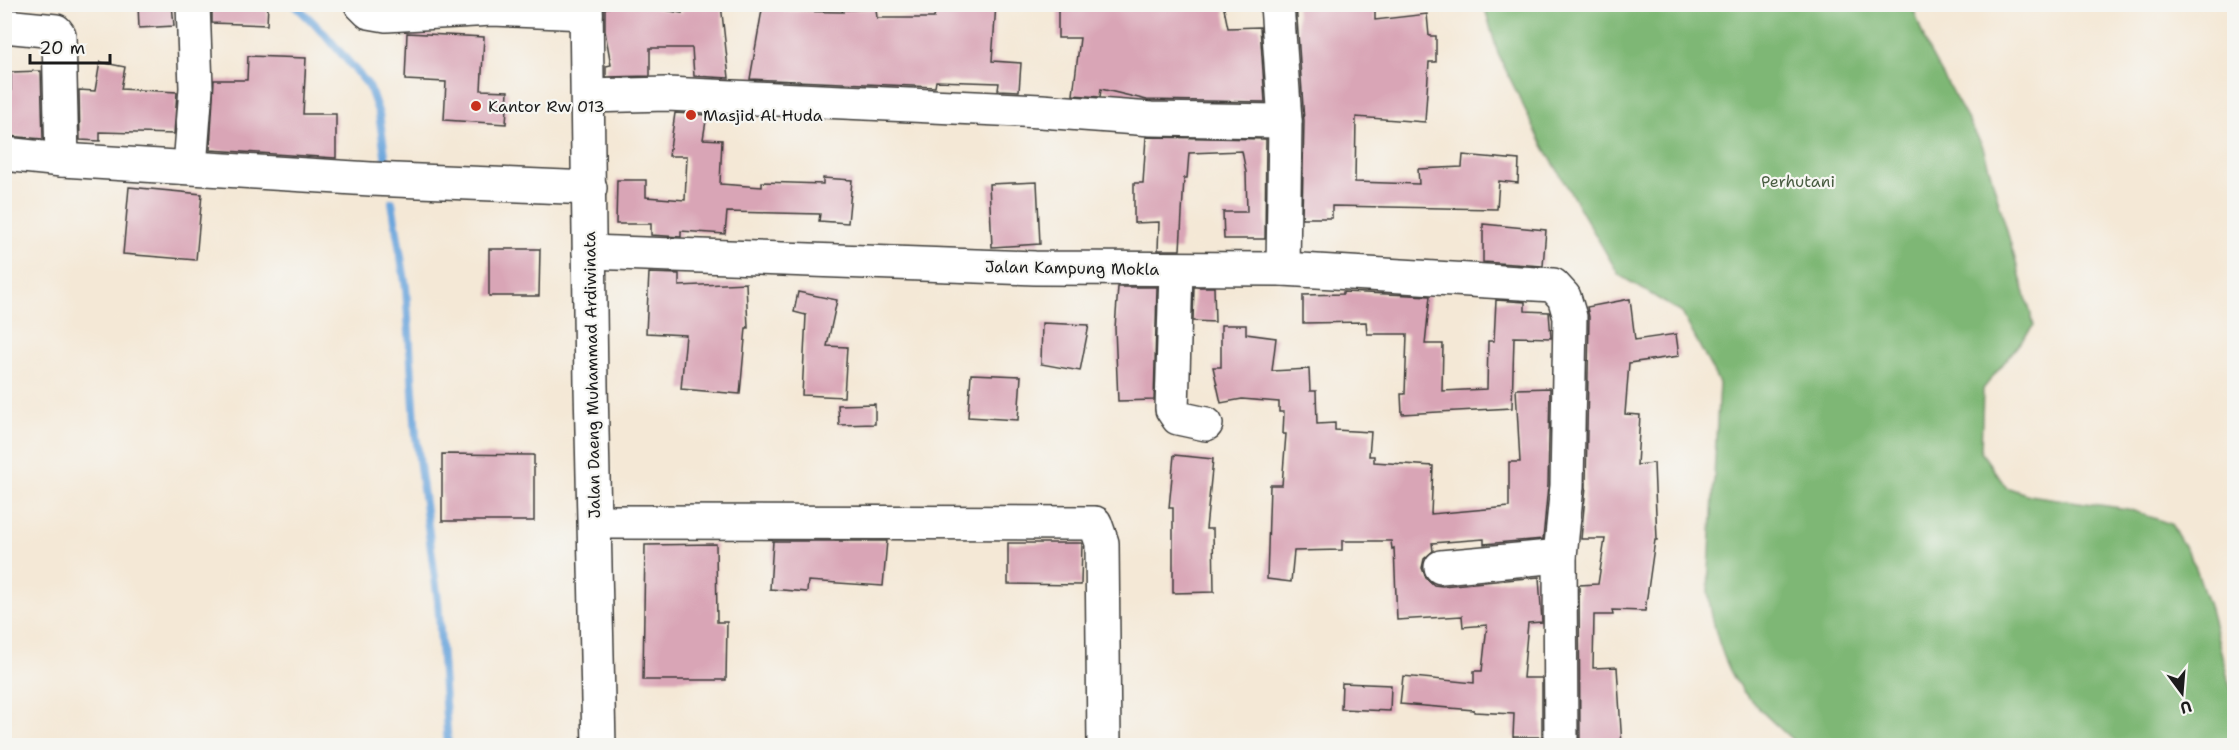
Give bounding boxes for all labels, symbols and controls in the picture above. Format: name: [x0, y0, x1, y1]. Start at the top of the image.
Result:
scale bar: [30, 27, 110, 65]
text: 20 m: [39, 36, 85, 60]
place label: Kantor Rw 013: [488, 96, 605, 117]
marker: Kantor Rw 013: [469, 99, 483, 113]
place label: Masjid Al Huda: [703, 105, 823, 126]
marker: Masjid Al Huda: [684, 108, 698, 122]
park label: Perhutani: [1761, 171, 1835, 192]
street label: Jalan Daeng Muhammad Ardiwinata: [579, 231, 605, 519]
street label: Jalan Kampung Mokla: [985, 256, 1159, 280]
north arrow: [2152, 663, 2212, 723]
text: U: [2178, 695, 2194, 719]

